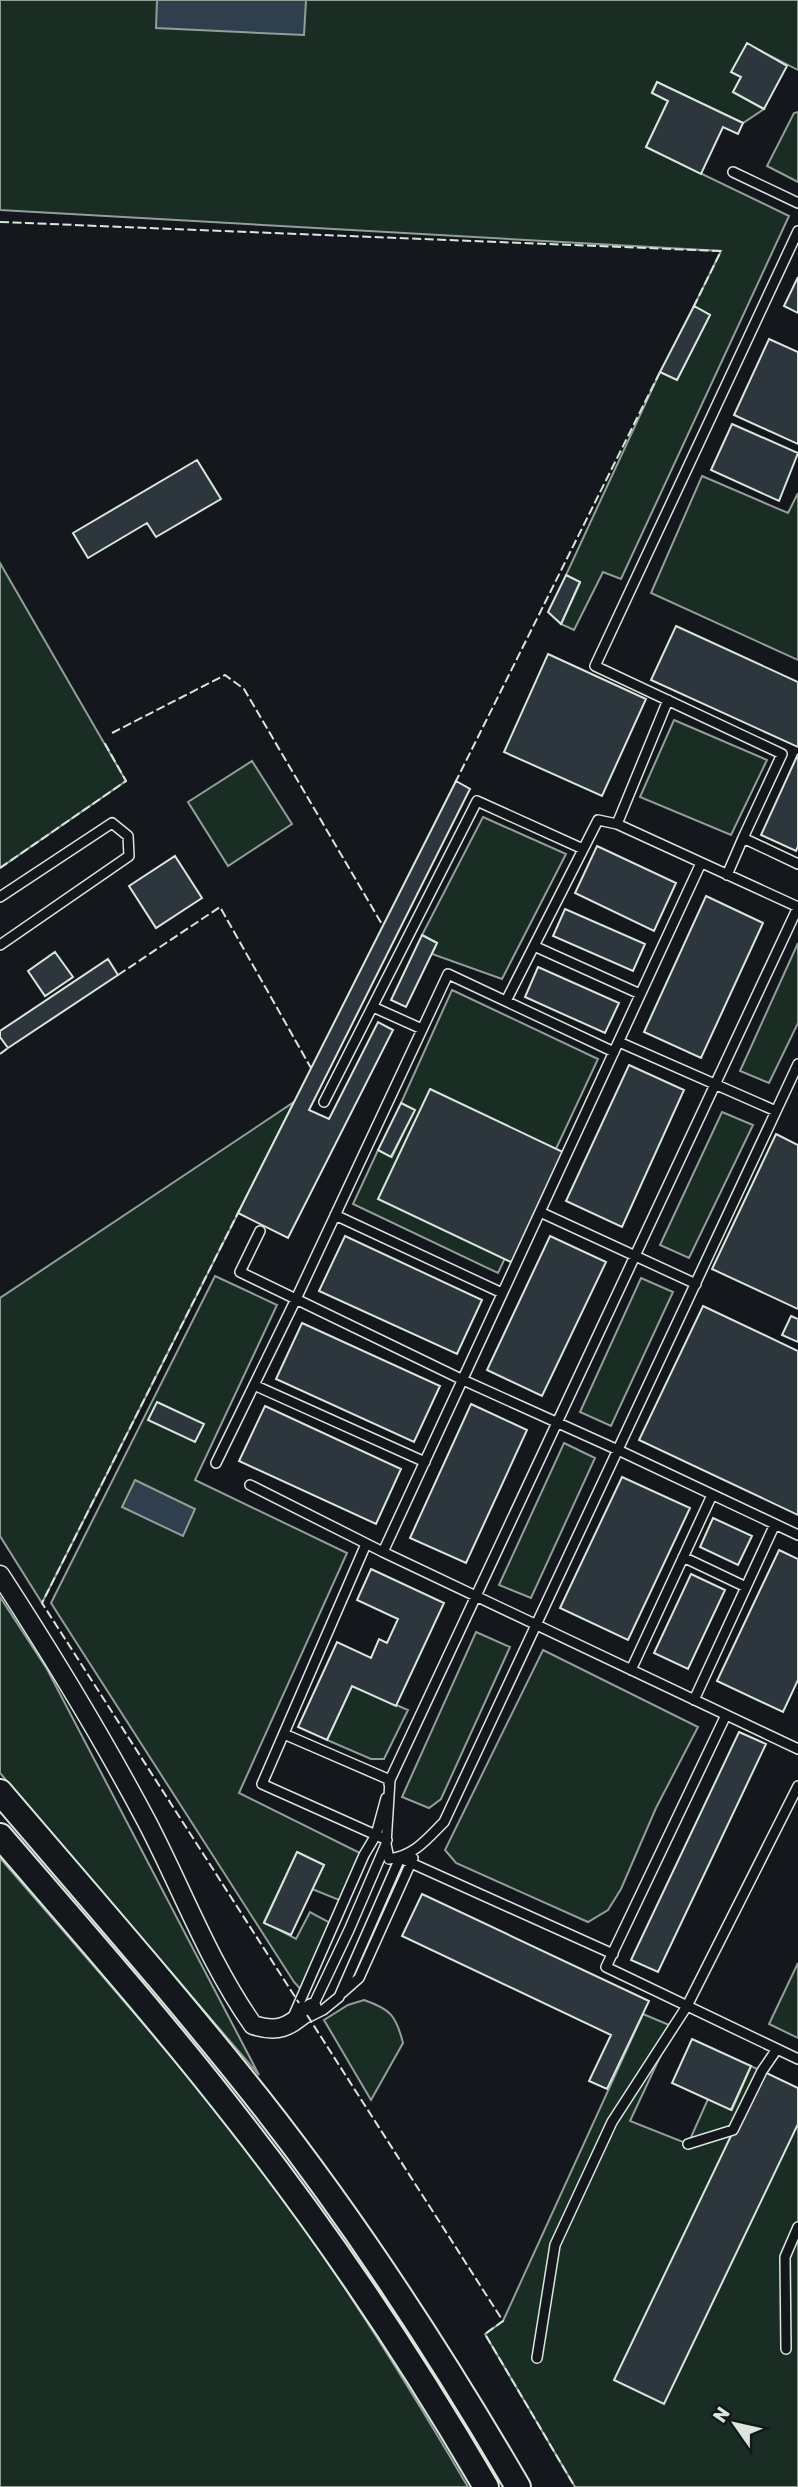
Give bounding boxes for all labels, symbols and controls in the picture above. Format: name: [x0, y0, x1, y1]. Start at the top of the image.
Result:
north arrow: [700, 2389, 770, 2459]
text: N: [708, 2403, 735, 2427]

